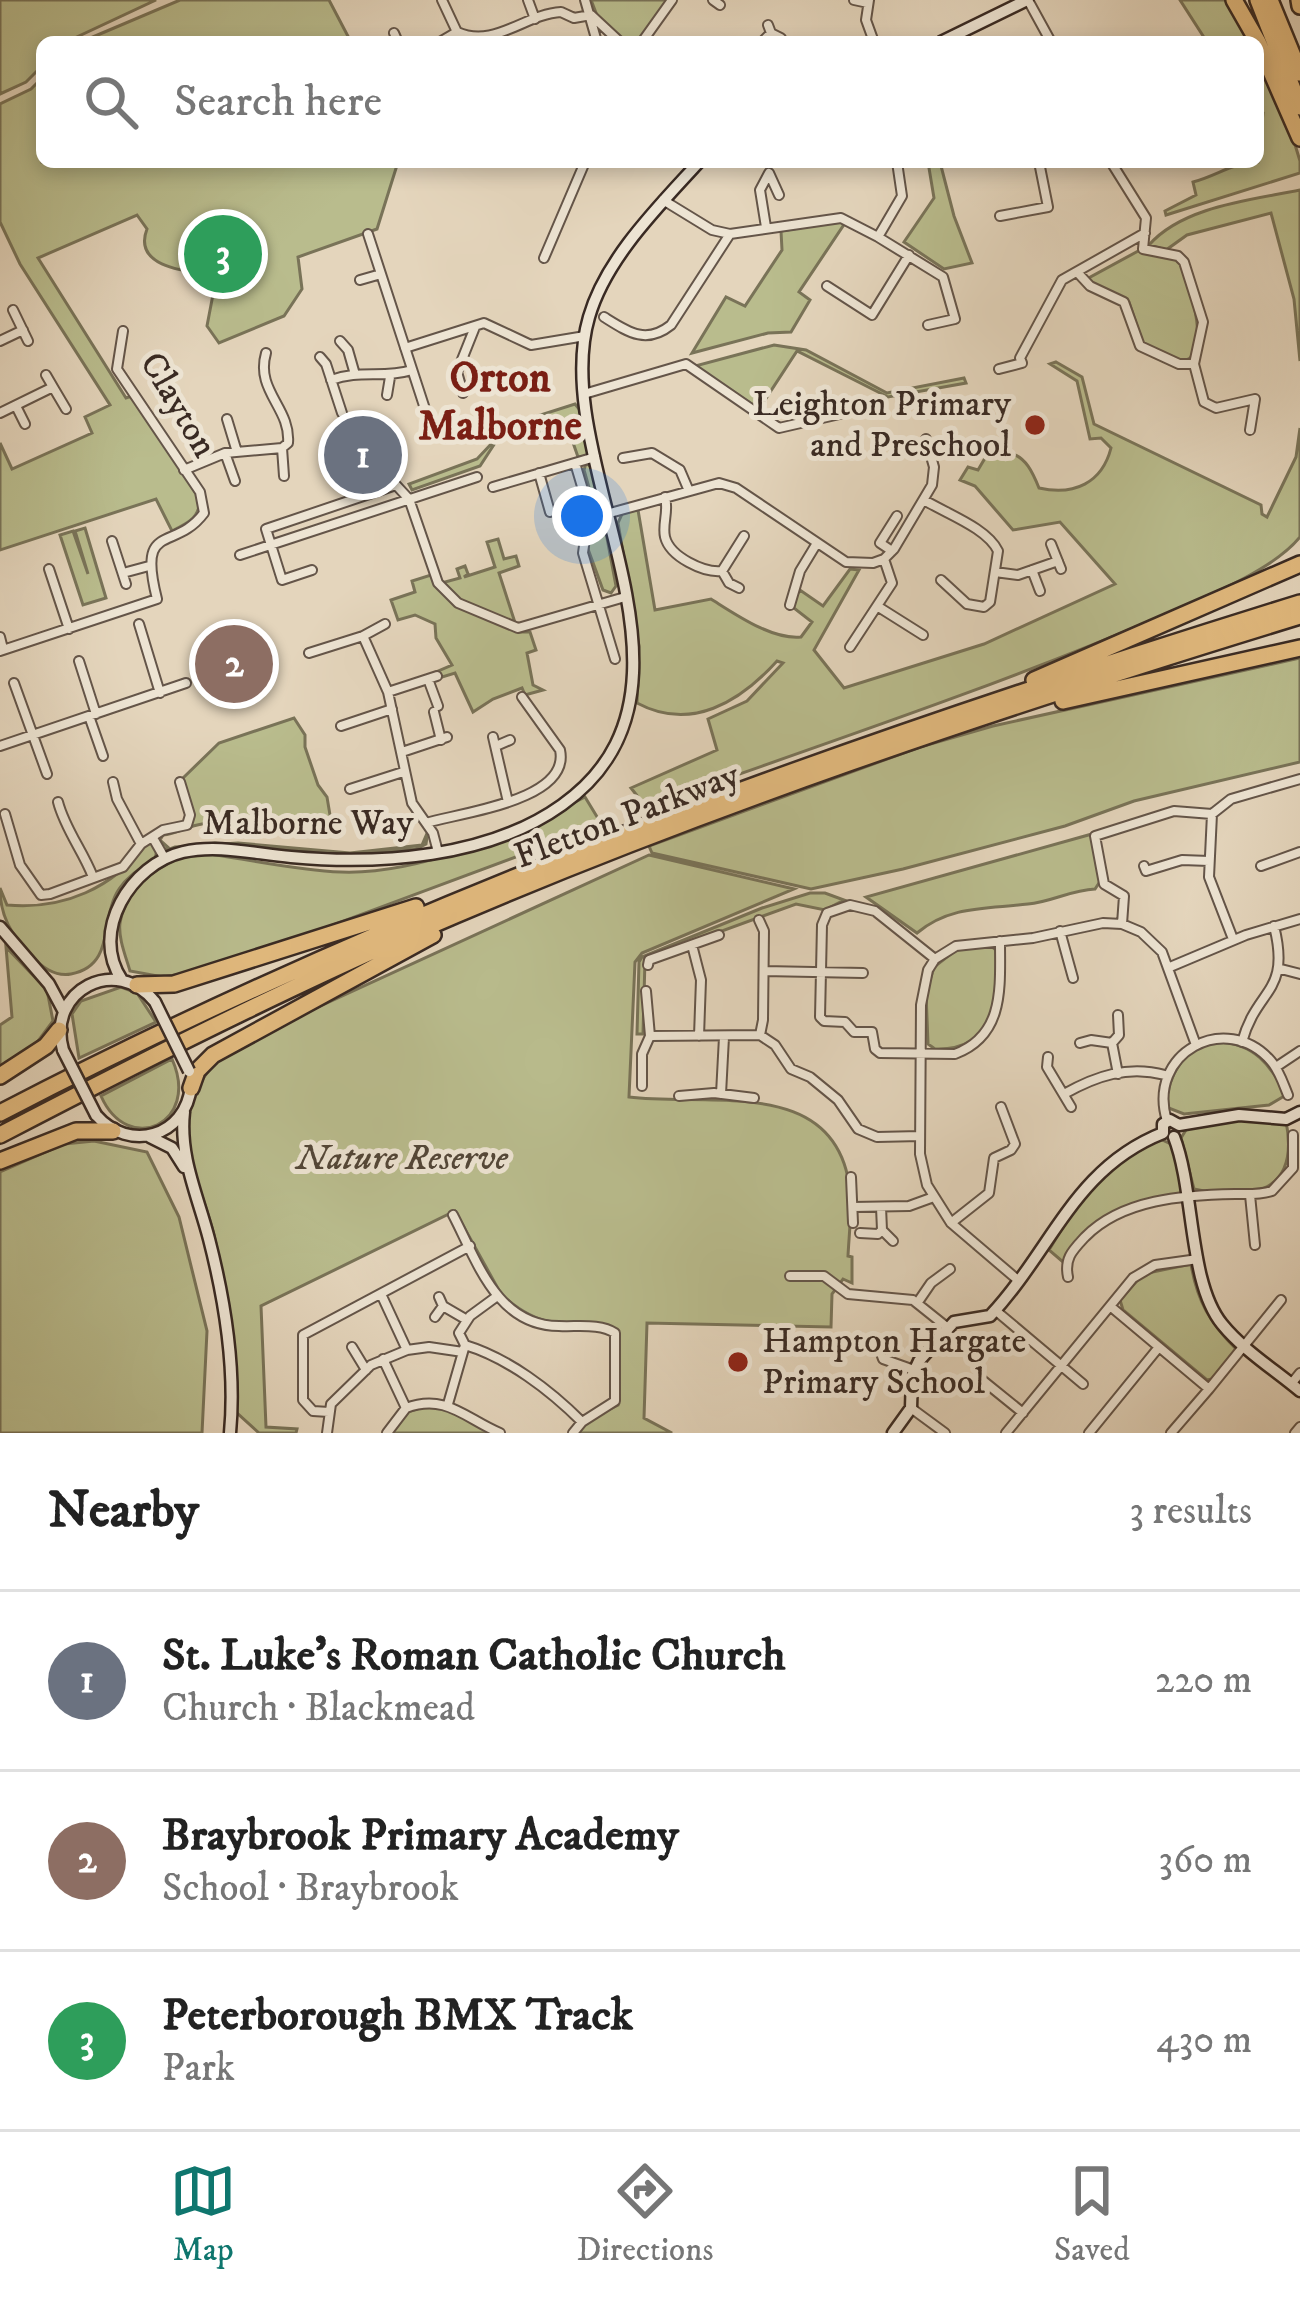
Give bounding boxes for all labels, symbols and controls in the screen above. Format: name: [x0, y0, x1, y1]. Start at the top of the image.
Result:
search box: [36, 36, 1264, 168]
icon: search: [78, 69, 144, 135]
text: Search here: [174, 74, 382, 130]
pin: 3: [184, 209, 262, 299]
street label: Clayton: [129, 344, 227, 466]
district label: Orton Malborne: [418, 353, 582, 453]
place label: Leighton Primary and Preschool: [753, 382, 1012, 468]
pin: 1: [324, 410, 402, 500]
marker: Leighton Primary and Preschool: [1022, 412, 1048, 438]
your location: [552, 486, 612, 546]
pin: 2: [195, 619, 273, 709]
street label: Fletton Parkway: [508, 752, 747, 880]
street label: Malborne Way: [203, 801, 414, 846]
park label: Nature Reserve: [294, 1136, 508, 1181]
place label: Hampton Hargate Primary School: [762, 1319, 1026, 1405]
marker: Hampton Hargate Primary School: [725, 1349, 751, 1375]
text: Nearby: [48, 1479, 199, 1543]
text: 3 results: [1129, 1487, 1252, 1536]
text: St. Luke's Roman Catholic Church: [162, 1628, 786, 1684]
text: 1: [80, 1656, 94, 1705]
text: 220 m: [1155, 1656, 1252, 1705]
text: Church · Blackmead: [162, 1684, 475, 1733]
text: Braybrook Primary Academy: [162, 1808, 679, 1864]
text: 2: [77, 1836, 97, 1885]
text: 360 m: [1158, 1836, 1252, 1885]
text: School · Braybrook: [162, 1864, 459, 1913]
text: Peterborough BMX Track: [162, 1988, 633, 2044]
text: 3: [80, 2016, 94, 2065]
text: 430 m: [1156, 2016, 1252, 2065]
text: Park: [162, 2044, 235, 2093]
tab: Map: [170, 2158, 236, 2271]
tab: Directions: [577, 2158, 713, 2271]
tab: Saved: [1054, 2158, 1130, 2271]

